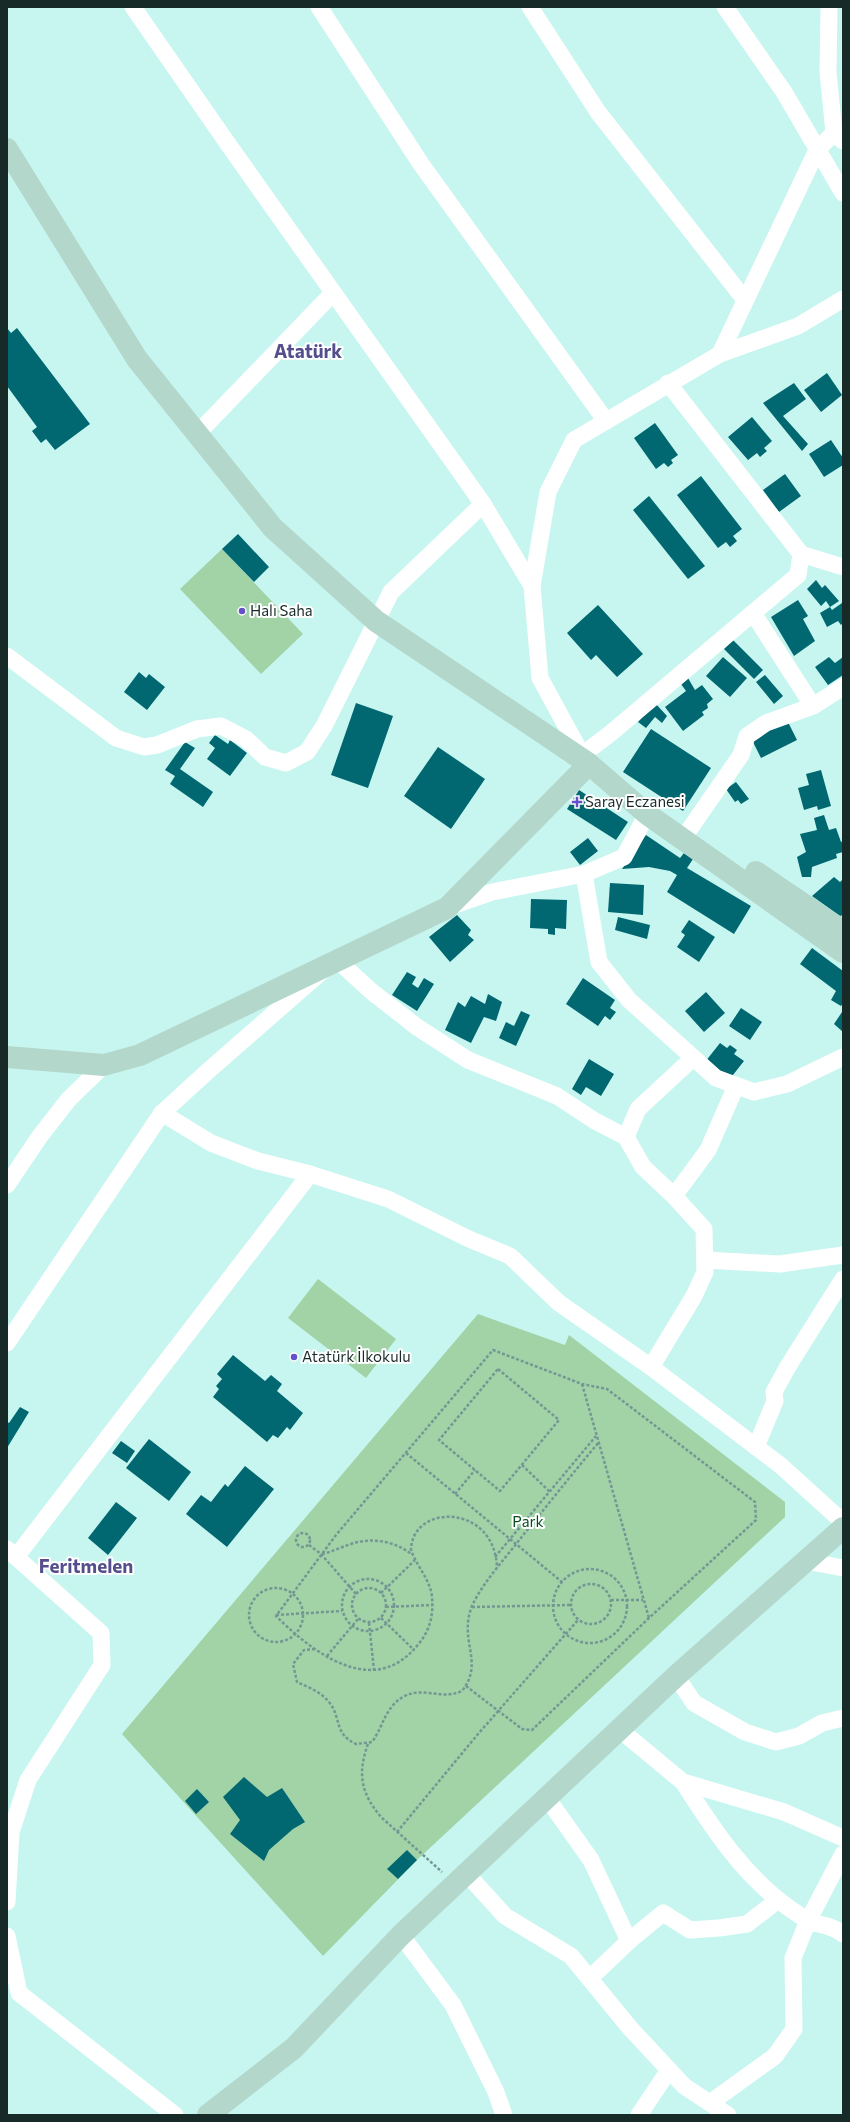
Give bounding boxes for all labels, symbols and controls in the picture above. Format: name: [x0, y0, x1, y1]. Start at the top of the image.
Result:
district label: Atatürk: [274, 339, 342, 362]
place label: Halı Saha: [250, 601, 313, 619]
marker: Halı Saha: [237, 606, 247, 616]
place label: Saray Eczanesi: [585, 792, 685, 810]
marker: Saray Eczanesi: [572, 797, 582, 807]
place label: Atatürk İlkokulu: [302, 1347, 411, 1365]
marker: Atatürk İlkokulu: [289, 1352, 299, 1362]
park label: Park: [512, 1512, 544, 1530]
district label: Feritmelen: [39, 1554, 133, 1577]

